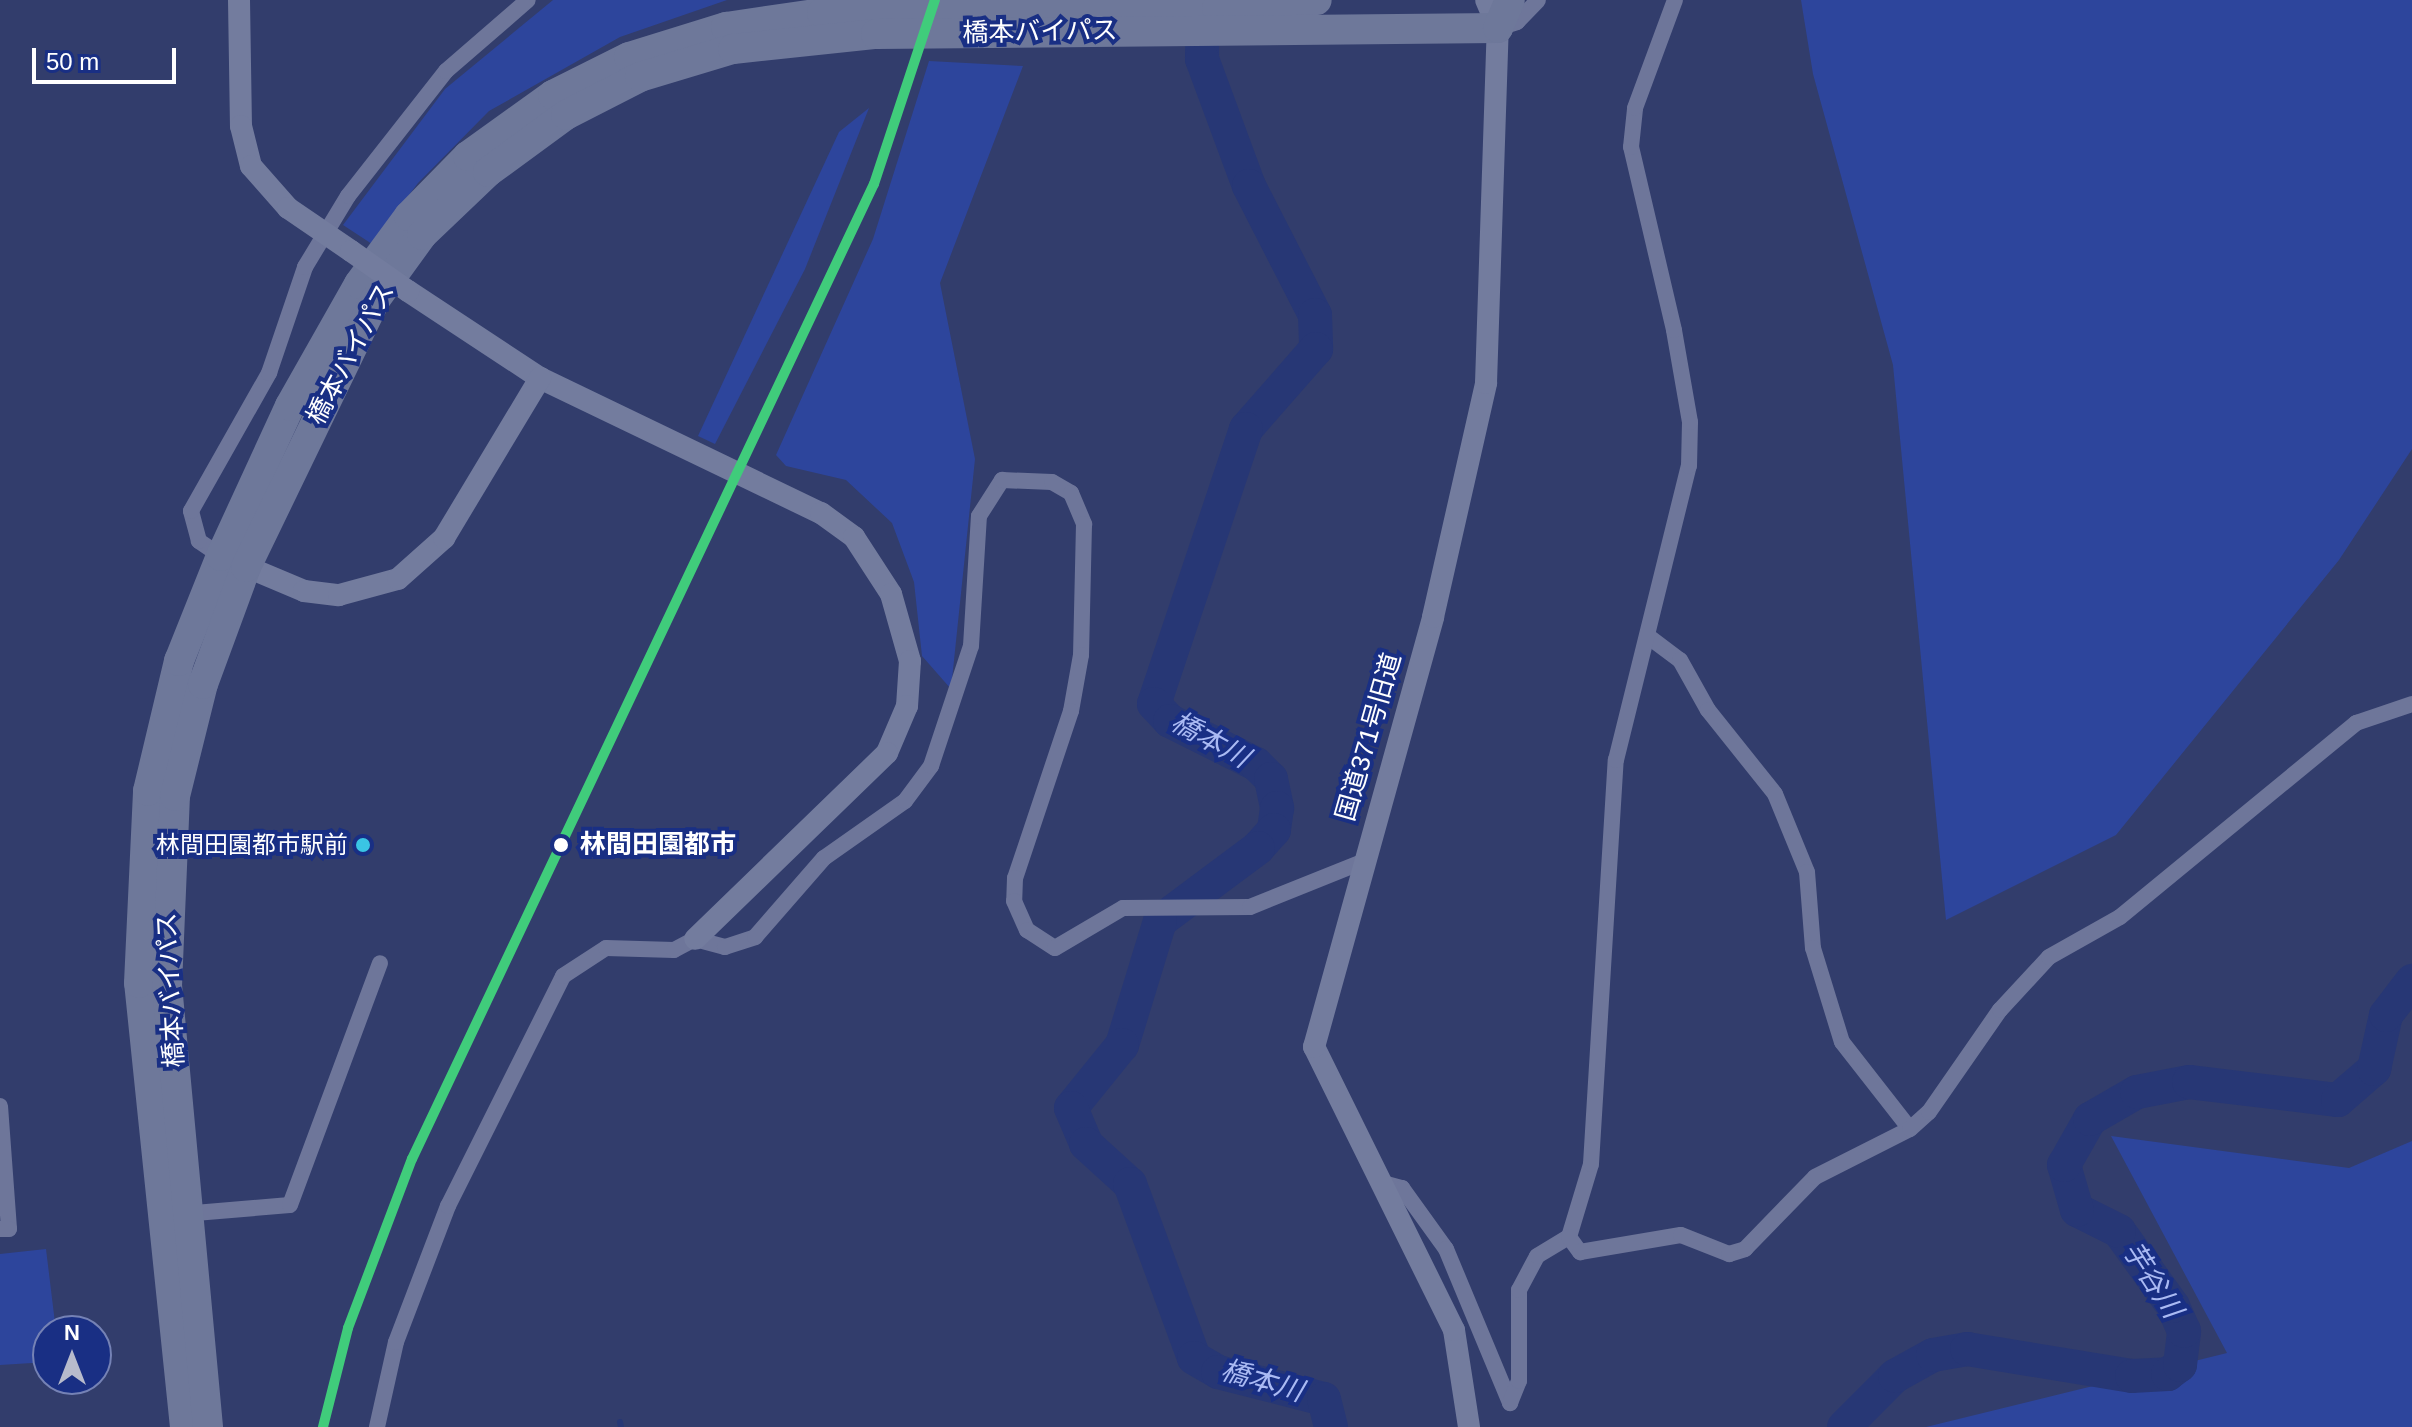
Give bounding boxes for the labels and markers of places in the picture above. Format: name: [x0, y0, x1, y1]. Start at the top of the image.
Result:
place label: 林間田園都市: [580, 829, 736, 861]
place label: 林間田園都市駅前: [156, 831, 348, 859]
marker: 林間田園都市: [549, 833, 573, 857]
marker: 林間田園都市駅前: [355, 837, 371, 853]

